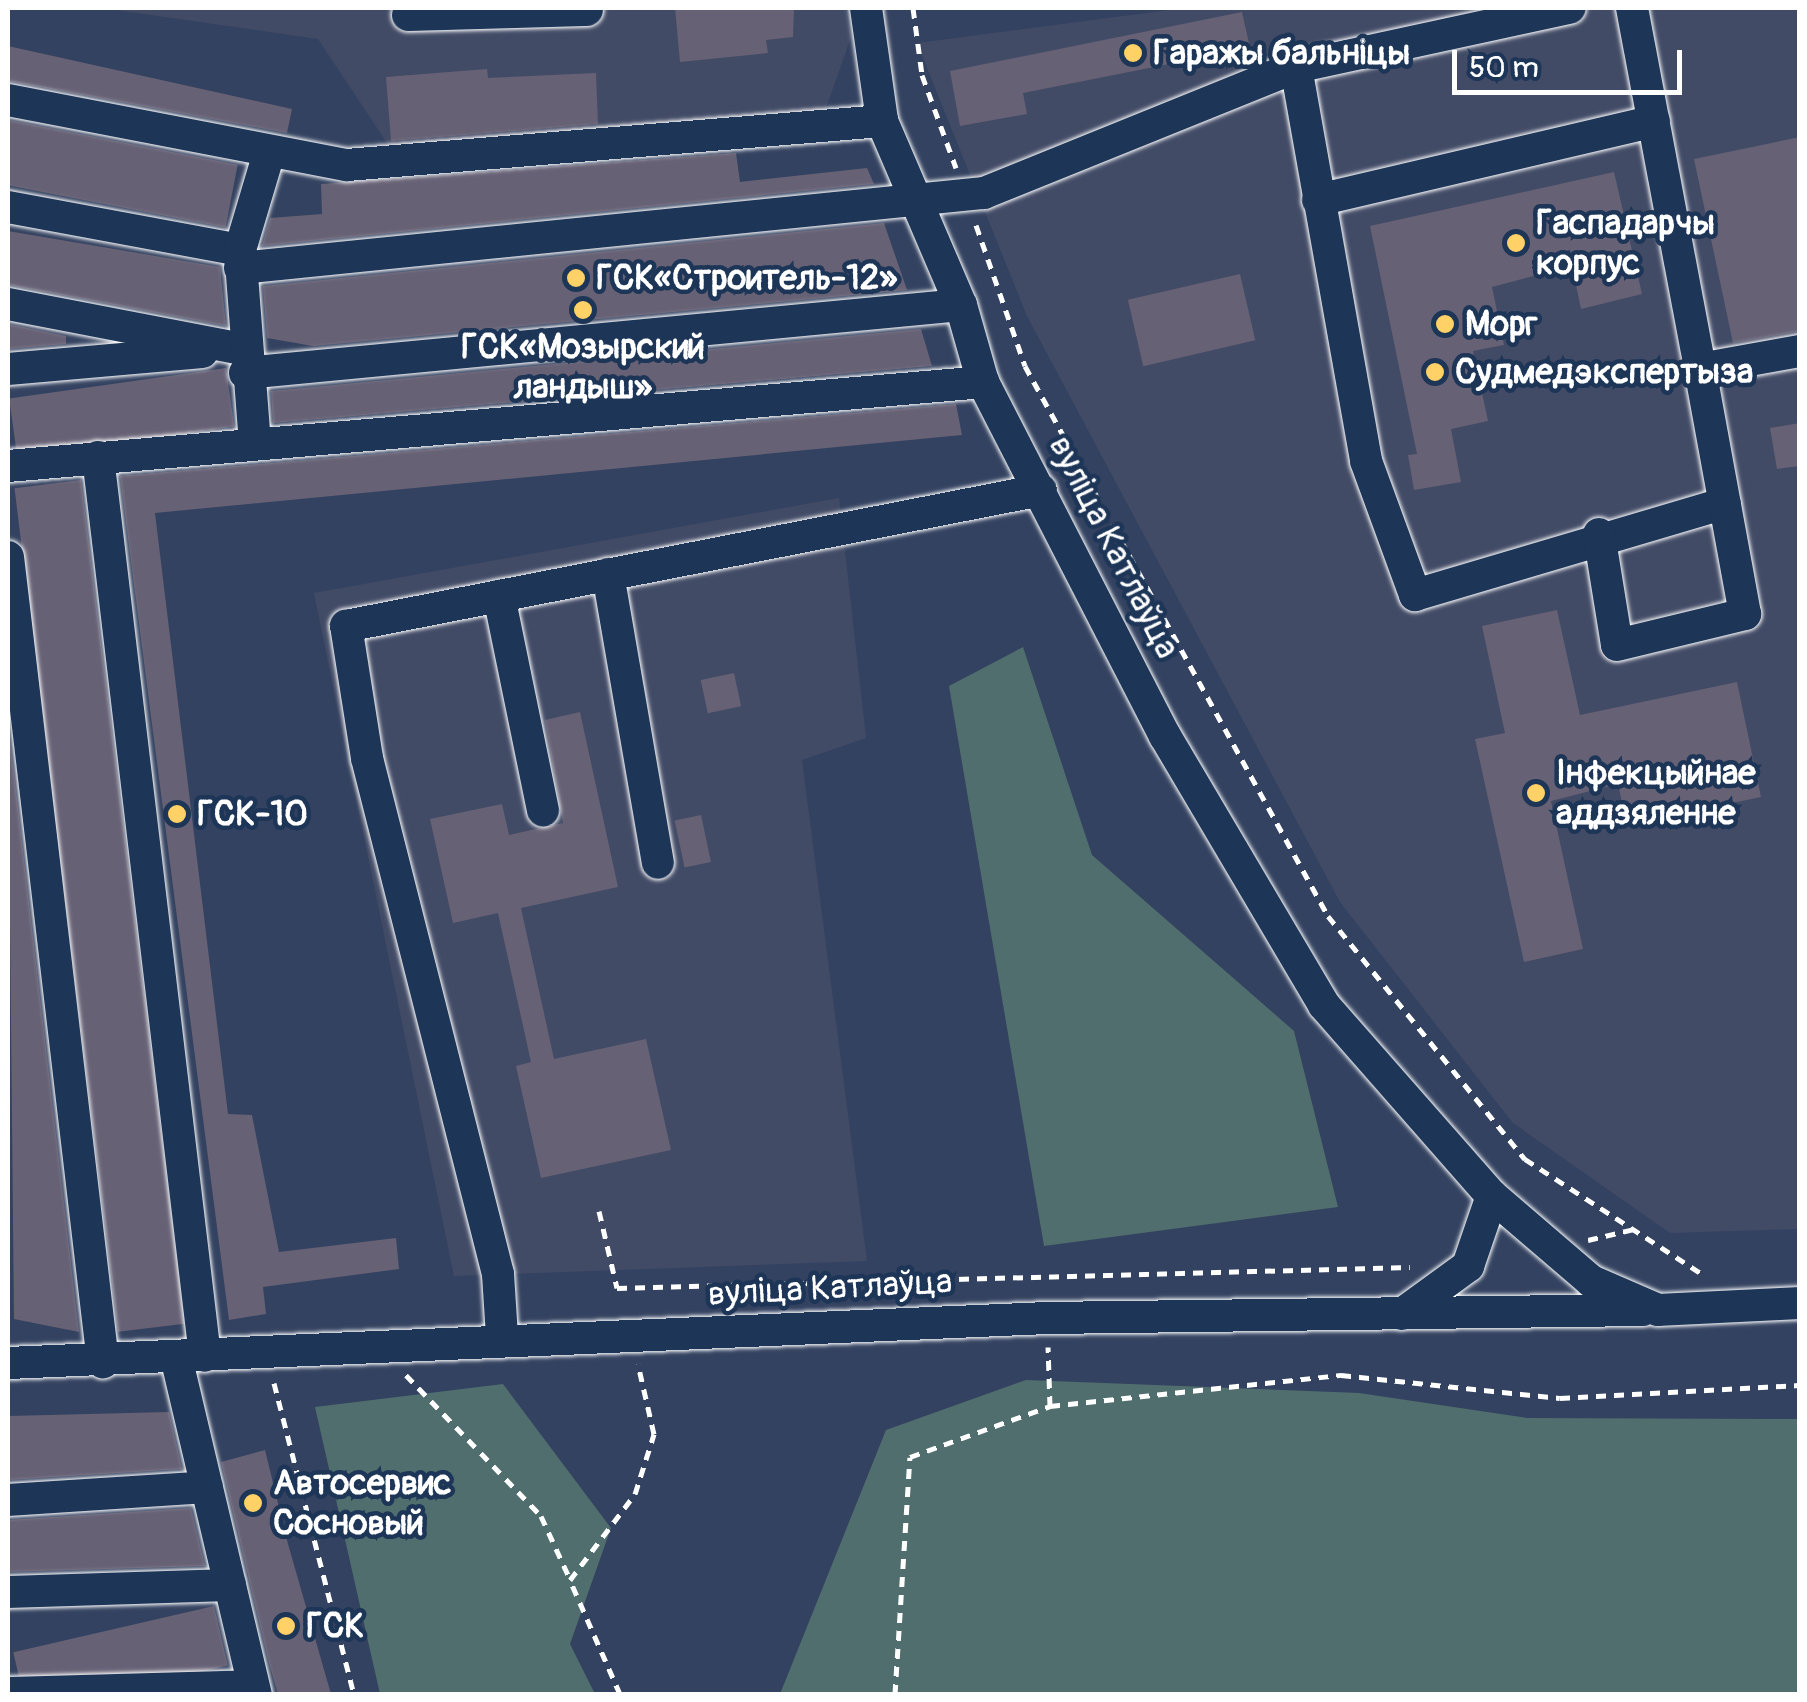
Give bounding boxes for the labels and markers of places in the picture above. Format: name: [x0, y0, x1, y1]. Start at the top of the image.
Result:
place label: Гаражы бальніцы: [1153, 32, 1410, 74]
marker: Гаражы бальніцы: [1122, 42, 1144, 64]
place label: Гаспадарчы корпус: [1536, 202, 1715, 284]
marker: Гаспадарчы корпус: [1505, 232, 1527, 254]
place label: ГСК«Строитель-12»: [596, 257, 897, 299]
marker: ГСК«Строитель-12»: [565, 267, 587, 289]
marker: ГСК«Мозырский ландыш»: [572, 299, 594, 321]
place label: Морг: [1465, 303, 1537, 345]
marker: Морг: [1434, 313, 1456, 335]
place label: ГСК«Мозырский ландыш»: [461, 326, 705, 408]
place label: Судмедэкспертыза: [1455, 351, 1753, 393]
marker: Судмедэкспертыза: [1424, 361, 1446, 383]
place label: Інфекцыйнае аддзяленне: [1556, 752, 1756, 834]
marker: Інфекцыйнае аддзяленне: [1525, 782, 1547, 804]
place label: ГСК-10: [197, 793, 308, 835]
marker: ГСК-10: [166, 803, 188, 825]
place label: Автосервис Сосновый: [273, 1462, 451, 1544]
marker: Автосервис Сосновый: [242, 1492, 264, 1514]
place label: ГСК: [306, 1605, 364, 1647]
marker: ГСК: [275, 1615, 297, 1637]

